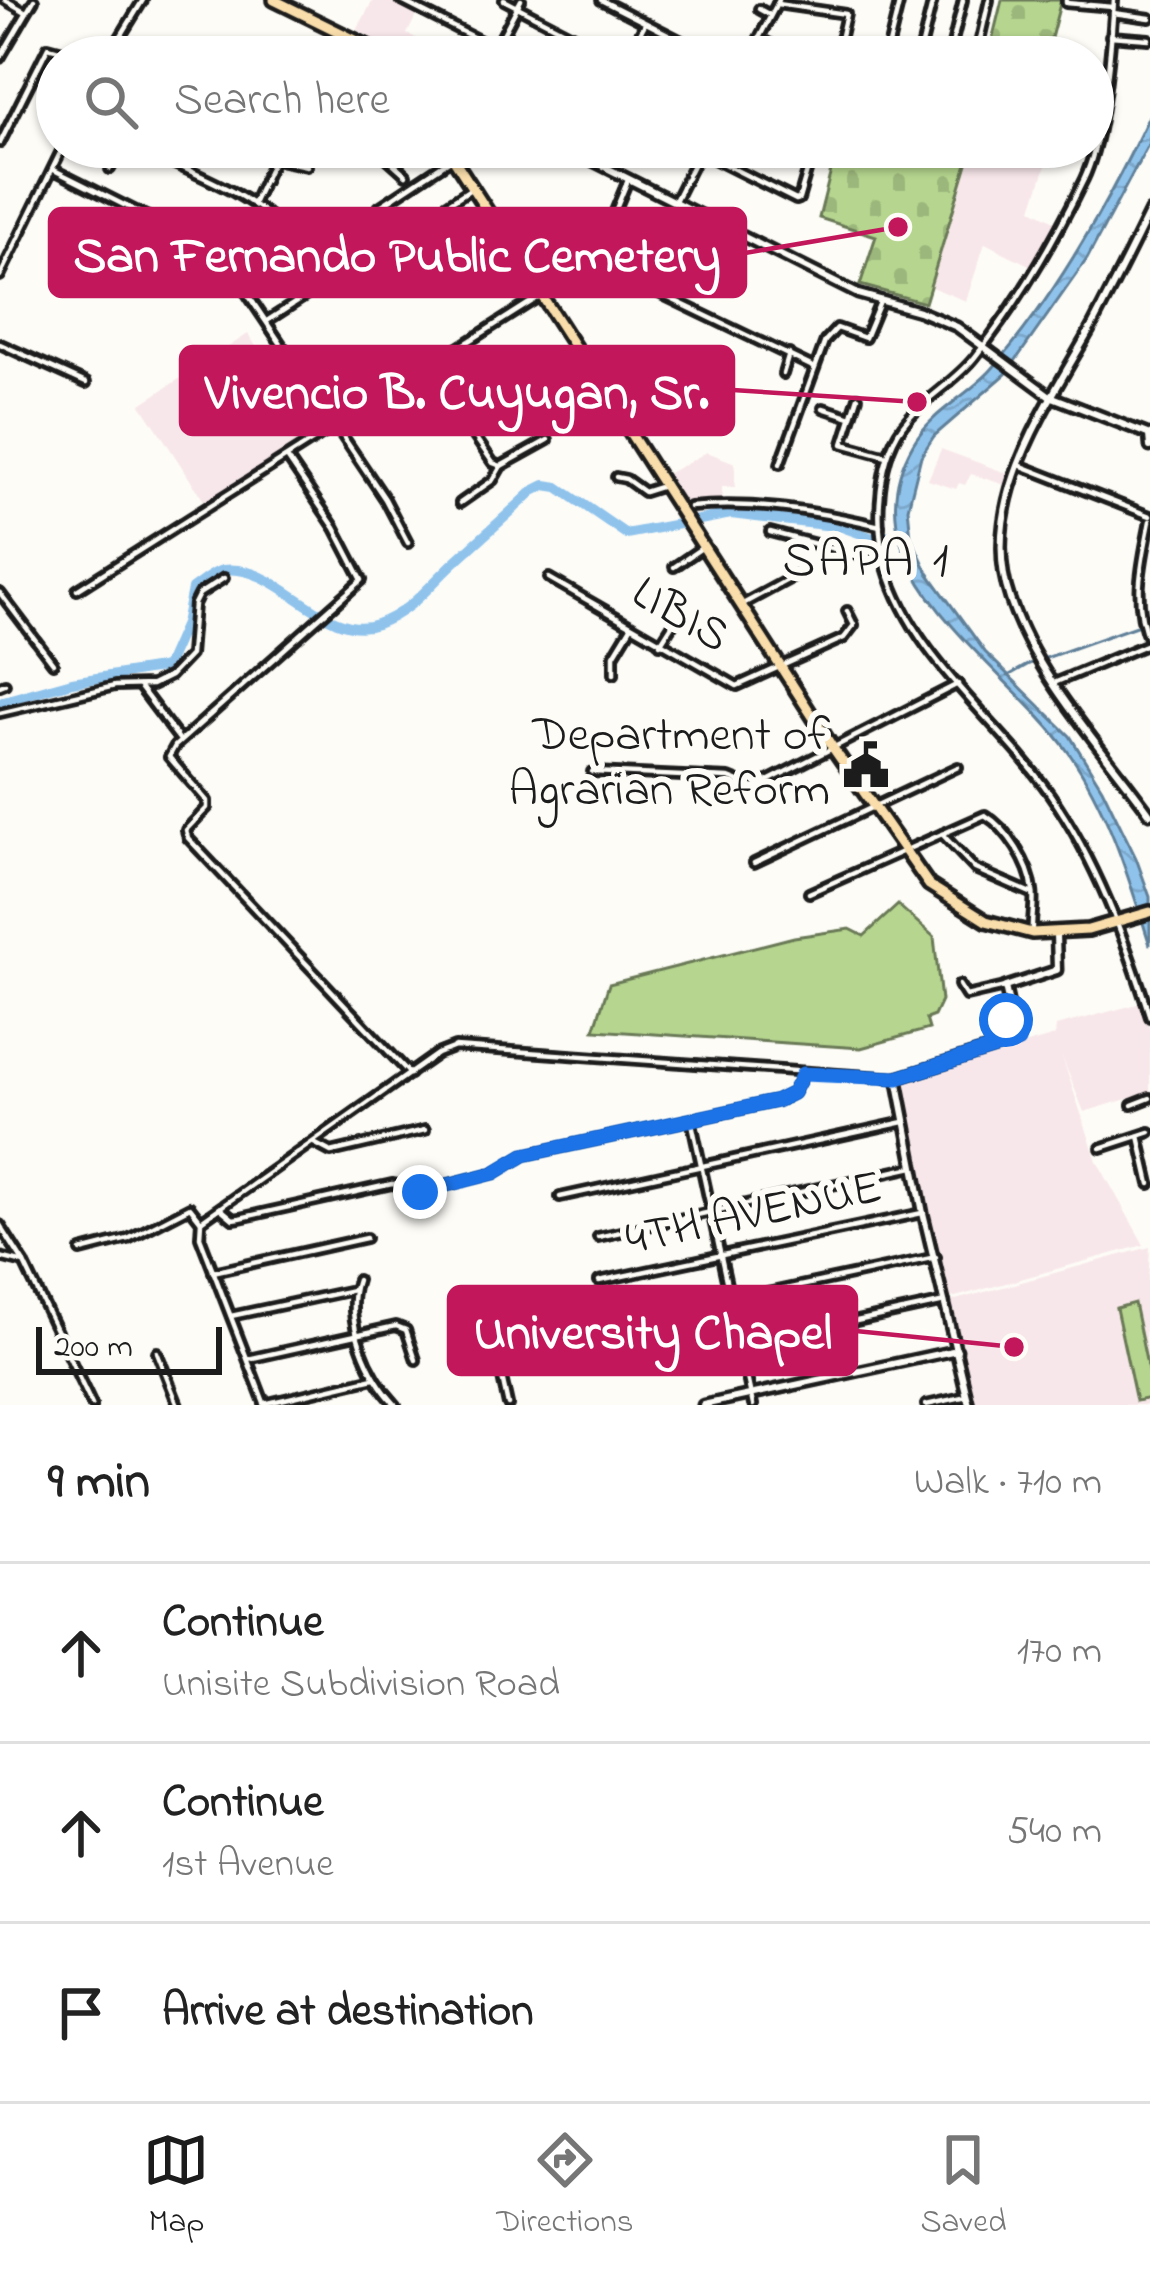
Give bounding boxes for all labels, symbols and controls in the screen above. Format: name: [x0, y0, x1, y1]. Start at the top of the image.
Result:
search box: [36, 36, 1114, 168]
icon: search: [78, 69, 144, 135]
text: Search here: [174, 69, 390, 135]
callout: San Fernando Public Cemetery: [50, 209, 745, 296]
text: San Fernando Public Cemetery: [73, 221, 721, 296]
callout: Vivencio B. Cuyugan, Sr.: [181, 347, 733, 434]
text: Vivencio B. Cuyugan, Sr.: [204, 358, 709, 434]
district label: SAPA 1: [782, 525, 952, 600]
street label: LIBIS: [618, 560, 742, 672]
place label: Department of Agrarian Reform: [508, 702, 831, 828]
public building icon: Department of Agrarian Reform: [841, 740, 891, 790]
route start: [979, 993, 1033, 1047]
street label: 4TH AVENUE: [619, 1154, 889, 1276]
route end: [393, 1165, 447, 1219]
callout: University Chapel: [449, 1287, 856, 1374]
text: University Chapel: [474, 1298, 832, 1373]
scale bar: [36, 1321, 222, 1374]
text: 200 m: [54, 1324, 133, 1372]
text: 9 min: [48, 1446, 150, 1521]
text: Walk · 710 m: [914, 1455, 1102, 1512]
text: Continue: [162, 1591, 323, 1657]
icon: ahead: [48, 1620, 114, 1686]
text: 170 m: [1017, 1624, 1102, 1681]
text: Unisite Subdivision Road: [162, 1657, 560, 1714]
text: Continue: [162, 1771, 323, 1837]
icon: ahead: [48, 1800, 114, 1866]
text: 540 m: [1007, 1804, 1102, 1861]
text: 1st Avenue: [162, 1837, 334, 1894]
icon: arrive: [48, 1980, 114, 2046]
text: Arrive at destination: [162, 1980, 533, 2046]
tab: Map: [143, 2127, 209, 2247]
tab: Directions: [496, 2127, 634, 2247]
tab: Saved: [920, 2127, 1007, 2247]

